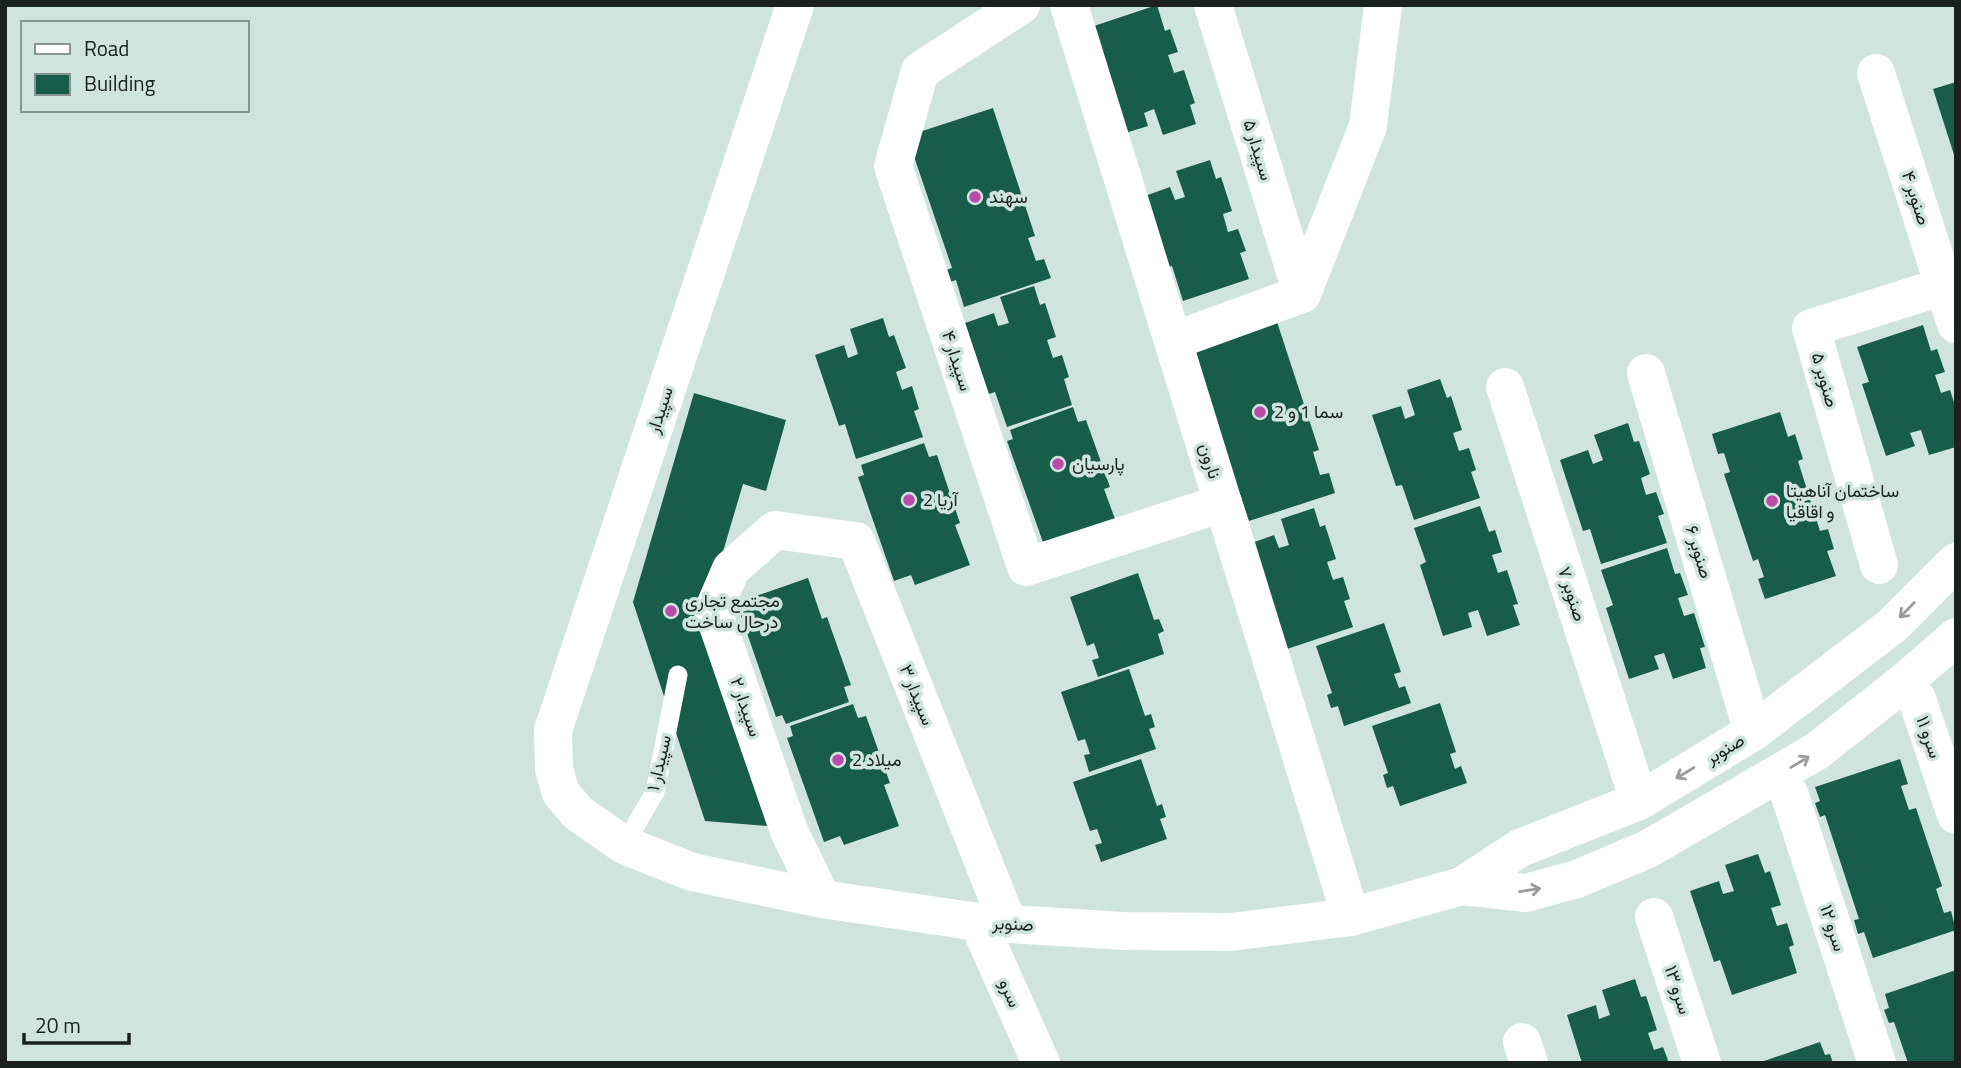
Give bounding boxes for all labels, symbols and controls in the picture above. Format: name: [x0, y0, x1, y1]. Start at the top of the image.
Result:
legend: [21, 21, 248, 112]
text: Road: [84, 32, 129, 64]
text: Building: [84, 67, 156, 99]
street label: سپیدار ۵: [1236, 116, 1281, 184]
street label: صنوبر ۴: [1895, 167, 1938, 228]
place label: سهند: [989, 183, 1028, 210]
marker: سهند: [967, 189, 983, 205]
street label: سپیدار ۴: [935, 327, 980, 395]
street label: صنوبر ۵: [1805, 349, 1846, 410]
street label: سپیدار: [639, 383, 680, 438]
place label: سما 1 و 2: [1274, 398, 1343, 425]
marker: سما 1 و 2: [1252, 404, 1268, 420]
street label: نارون: [1192, 440, 1229, 482]
place label: پارسیان: [1072, 450, 1125, 477]
marker: پارسیان: [1050, 456, 1066, 472]
place label: ساختمان آناهیتا و اقاقیا: [1786, 477, 1899, 525]
place label: آریا 2: [923, 486, 960, 513]
marker: آریا 2: [901, 492, 917, 508]
marker: ساختمان آناهیتا و اقاقیا: [1764, 493, 1780, 509]
street label: صنوبر ۶: [1679, 522, 1720, 582]
street label: صنوبر ۷: [1551, 563, 1594, 625]
place label: مجتمع تجاری درحال ساخت: [685, 587, 780, 635]
one-way arrow: [1899, 602, 1916, 619]
marker: مجتمع تجاری درحال ساخت: [663, 603, 679, 619]
street label: سپیدار ۳: [893, 660, 942, 729]
street label: سپیدار ۲: [724, 674, 769, 740]
street label: سرو ۱۱: [1910, 712, 1949, 762]
street label: صنوبر: [1699, 726, 1749, 771]
street label: سپیدار ۱: [639, 732, 678, 794]
place label: میلاد 2: [852, 746, 902, 773]
marker: میلاد 2: [830, 752, 846, 768]
one-way arrow: [1789, 754, 1809, 768]
one-way arrow: [1675, 766, 1695, 780]
one-way arrow: [1518, 884, 1541, 897]
street label: سرو ۱۲: [1813, 901, 1854, 955]
street label: صنوبر: [991, 909, 1034, 938]
street label: سرو ۱۳: [1658, 962, 1699, 1018]
street label: سرو: [992, 974, 1029, 1011]
scale bar: [24, 1002, 130, 1046]
text: 20 m: [35, 1009, 81, 1041]

